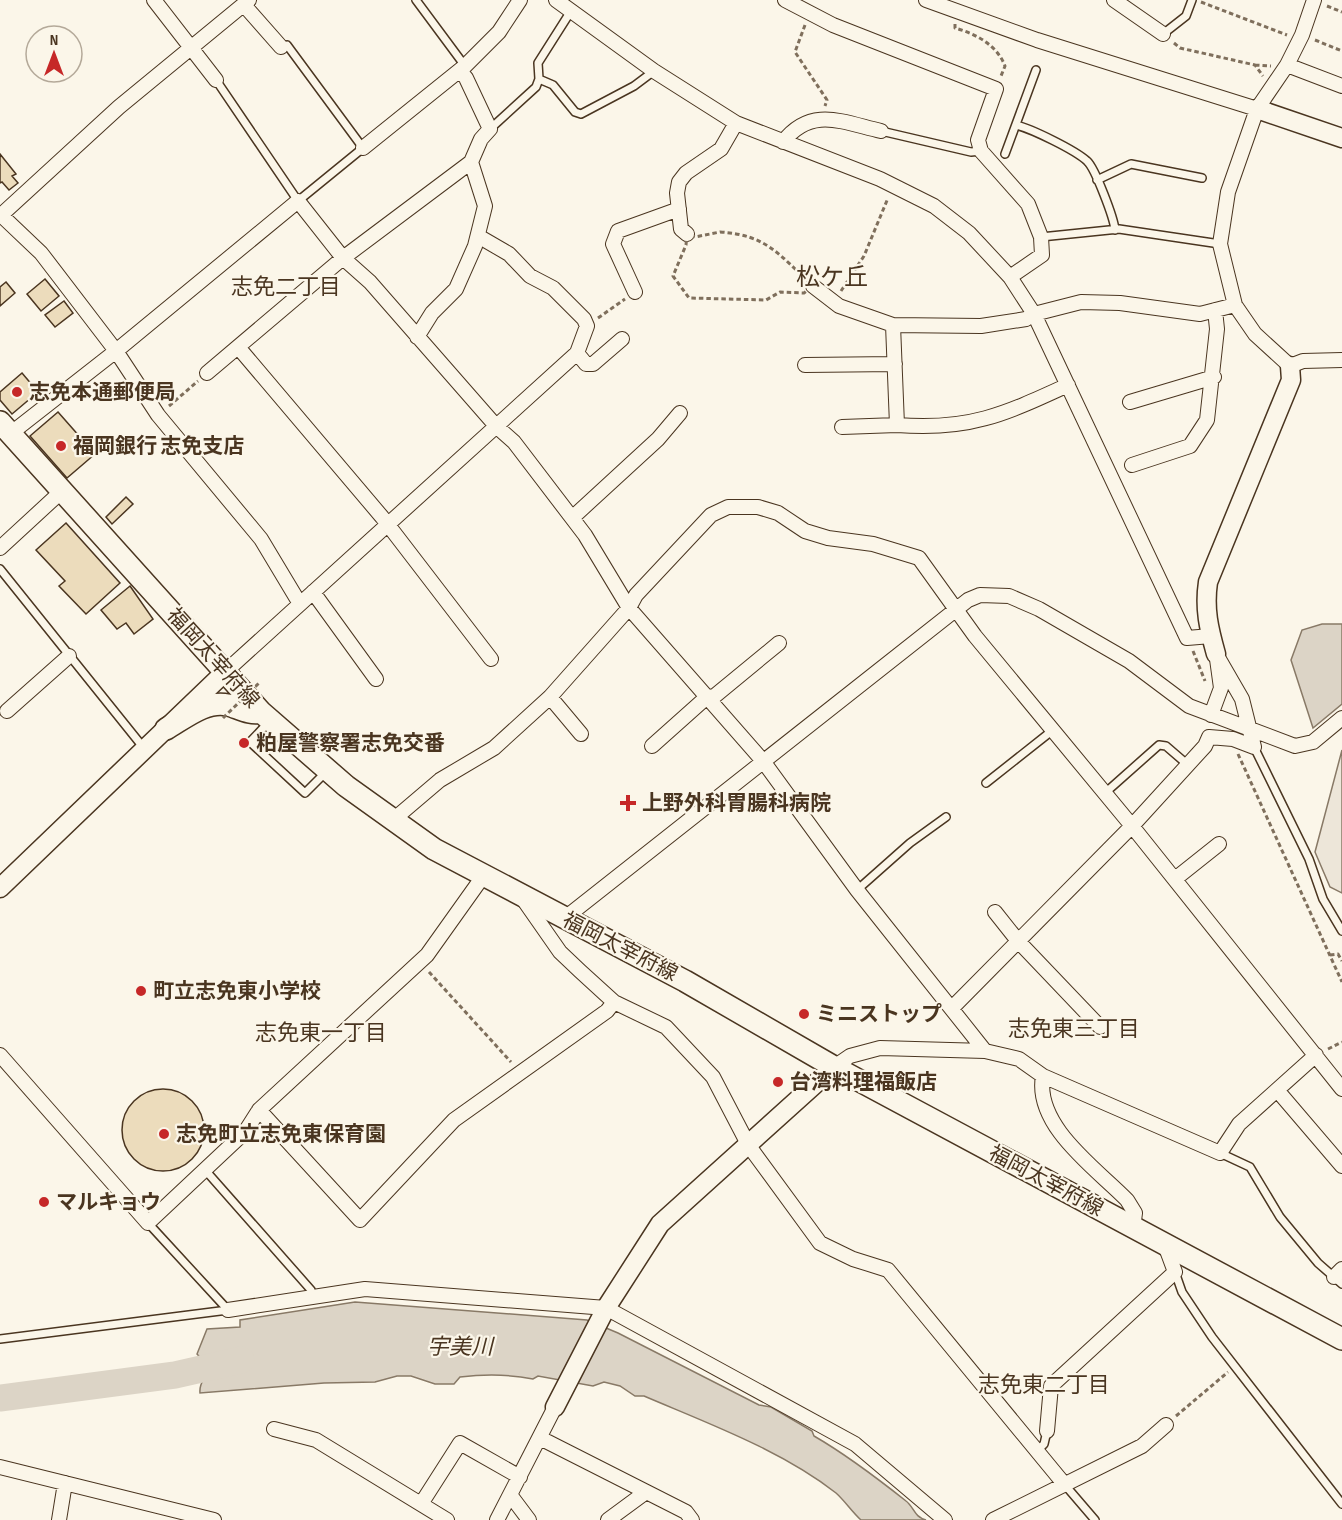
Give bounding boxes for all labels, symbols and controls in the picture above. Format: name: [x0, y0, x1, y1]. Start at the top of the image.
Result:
north arrow: [24, 24, 84, 84]
text: N: [50, 31, 58, 50]
district label: 松ケ丘: [796, 263, 868, 292]
district label: 志免二丁目: [231, 274, 341, 301]
place label: 志免本通郵便局: [29, 380, 176, 405]
marker: 志免本通郵便局: [10, 385, 24, 399]
place label: 福岡銀行 志免支店: [73, 434, 244, 459]
marker: 福岡銀行 志免支店: [54, 439, 68, 453]
street label: 福岡太宰府線: [162, 603, 264, 713]
place label: 粕屋警察署志免交番: [256, 731, 445, 756]
marker: 粕屋警察署志免交番: [237, 736, 251, 750]
place label: 上野外科胃腸科病院: [642, 791, 831, 816]
marker: 上野外科胃腸科病院: [619, 794, 637, 812]
street label: 福岡太宰府線: [558, 907, 682, 987]
place label: 町立志免東小学校: [153, 979, 321, 1004]
marker: 町立志免東小学校: [134, 984, 148, 998]
place label: ミニストップ: [816, 1002, 942, 1027]
marker: ミニストップ: [797, 1007, 811, 1021]
district label: 志免東三丁目: [1008, 1016, 1140, 1043]
district label: 志免東一丁目: [255, 1020, 387, 1047]
place label: 台湾料理福飯店: [790, 1070, 937, 1095]
marker: 台湾料理福飯店: [771, 1075, 785, 1089]
place label: 志免町立志免東保育園: [176, 1122, 386, 1147]
marker: 志免町立志免東保育園: [157, 1127, 171, 1141]
street label: 福岡太宰府線: [985, 1140, 1107, 1222]
place label: マルキョウ: [56, 1190, 161, 1215]
marker: マルキョウ: [37, 1195, 51, 1209]
water label: 宇美川: [427, 1334, 495, 1361]
district label: 志免東二丁目: [978, 1372, 1110, 1399]

